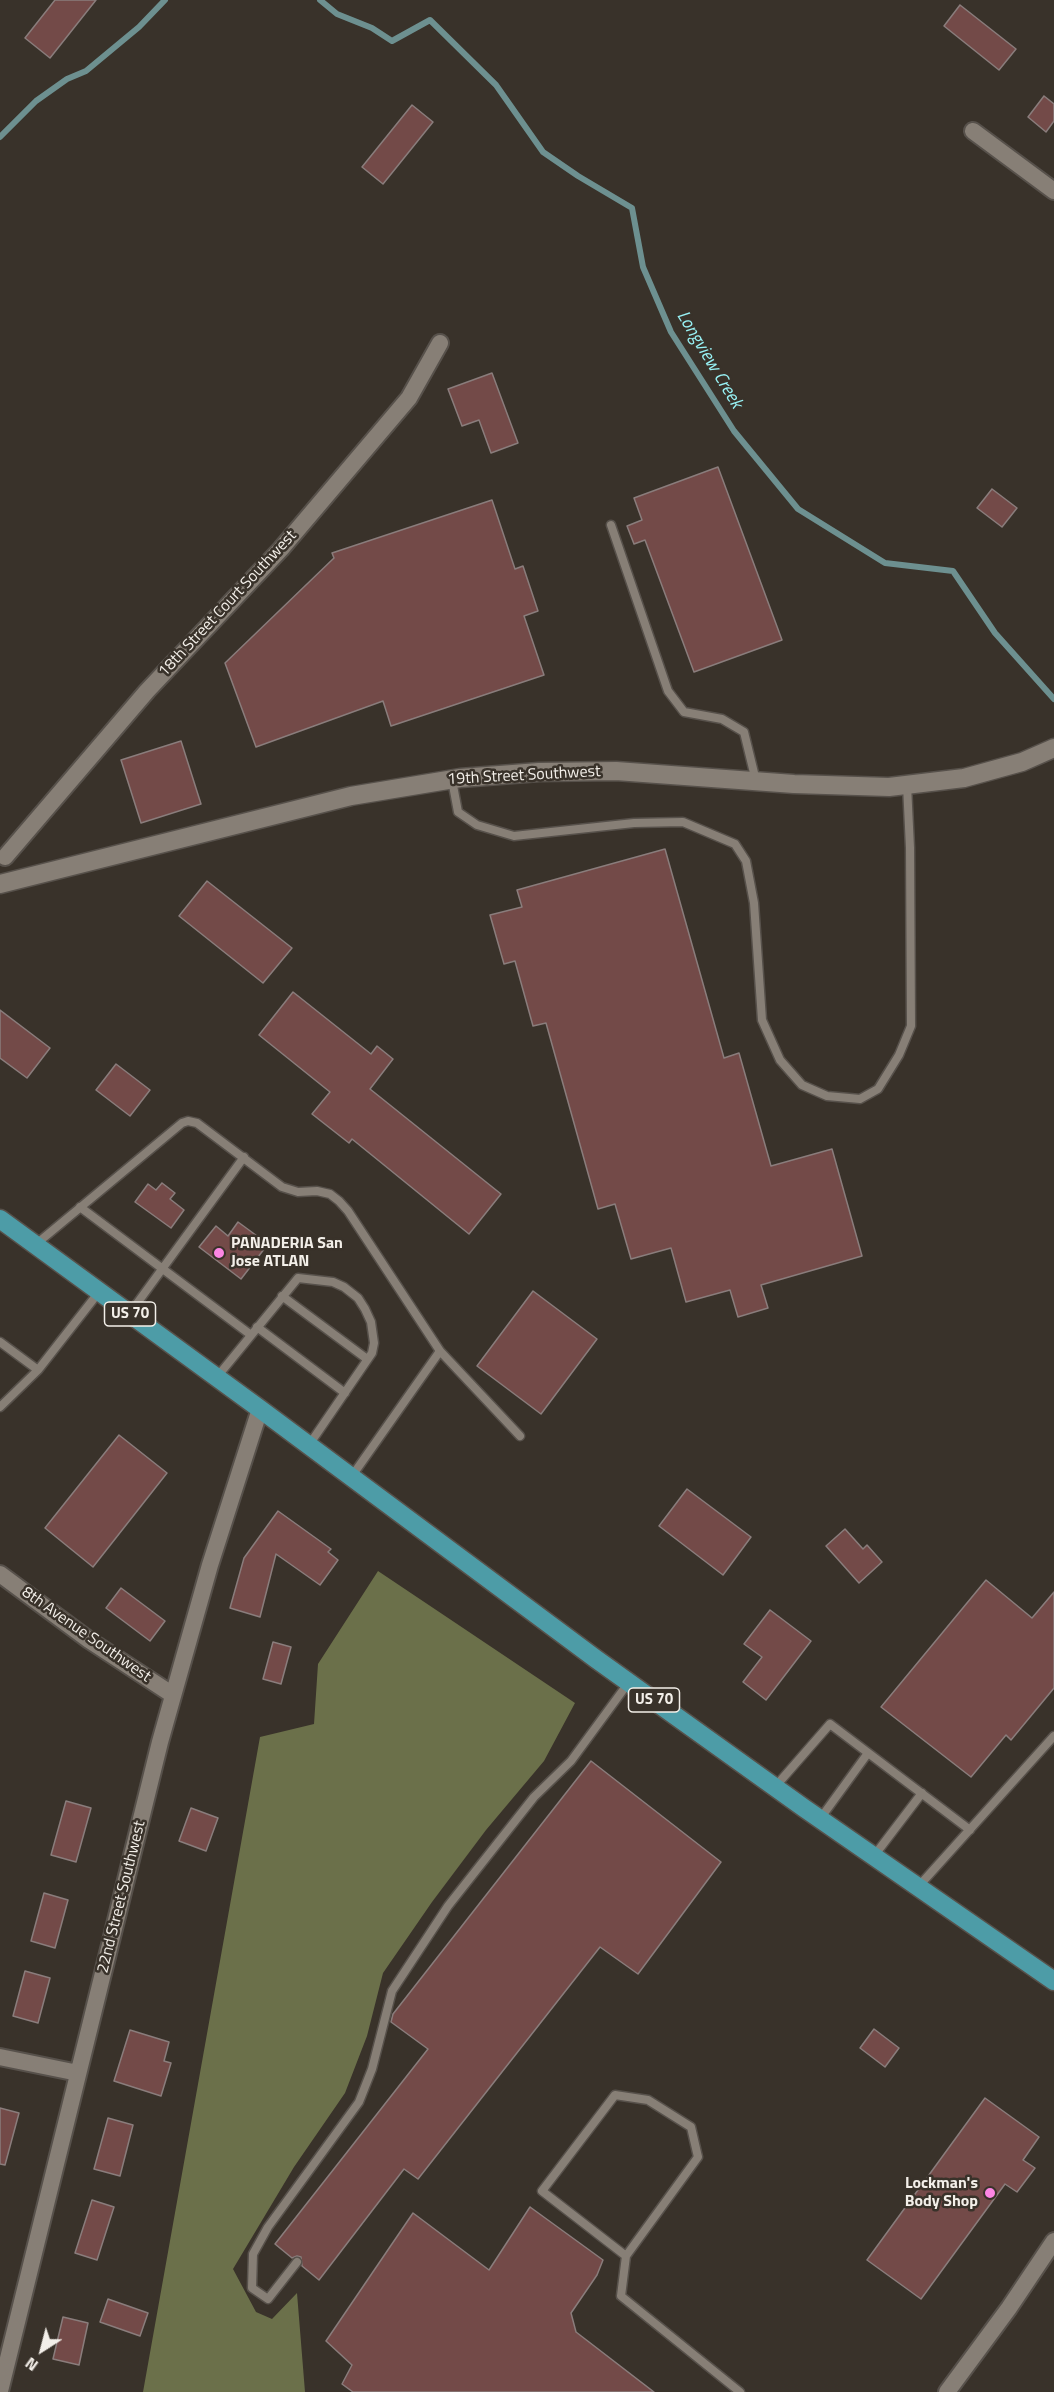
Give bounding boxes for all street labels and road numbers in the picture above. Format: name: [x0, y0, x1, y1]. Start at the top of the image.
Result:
street label: 18th Street Court Southwest: [155, 527, 301, 681]
street label: 19th Street Southwest: [447, 762, 601, 790]
road number: US 70: [104, 1302, 156, 1326]
street label: 8th Avenue Southwest: [18, 1583, 154, 1687]
road number: US 70: [628, 1688, 680, 1712]
street label: 22nd Street Southwest: [94, 1819, 150, 1975]

